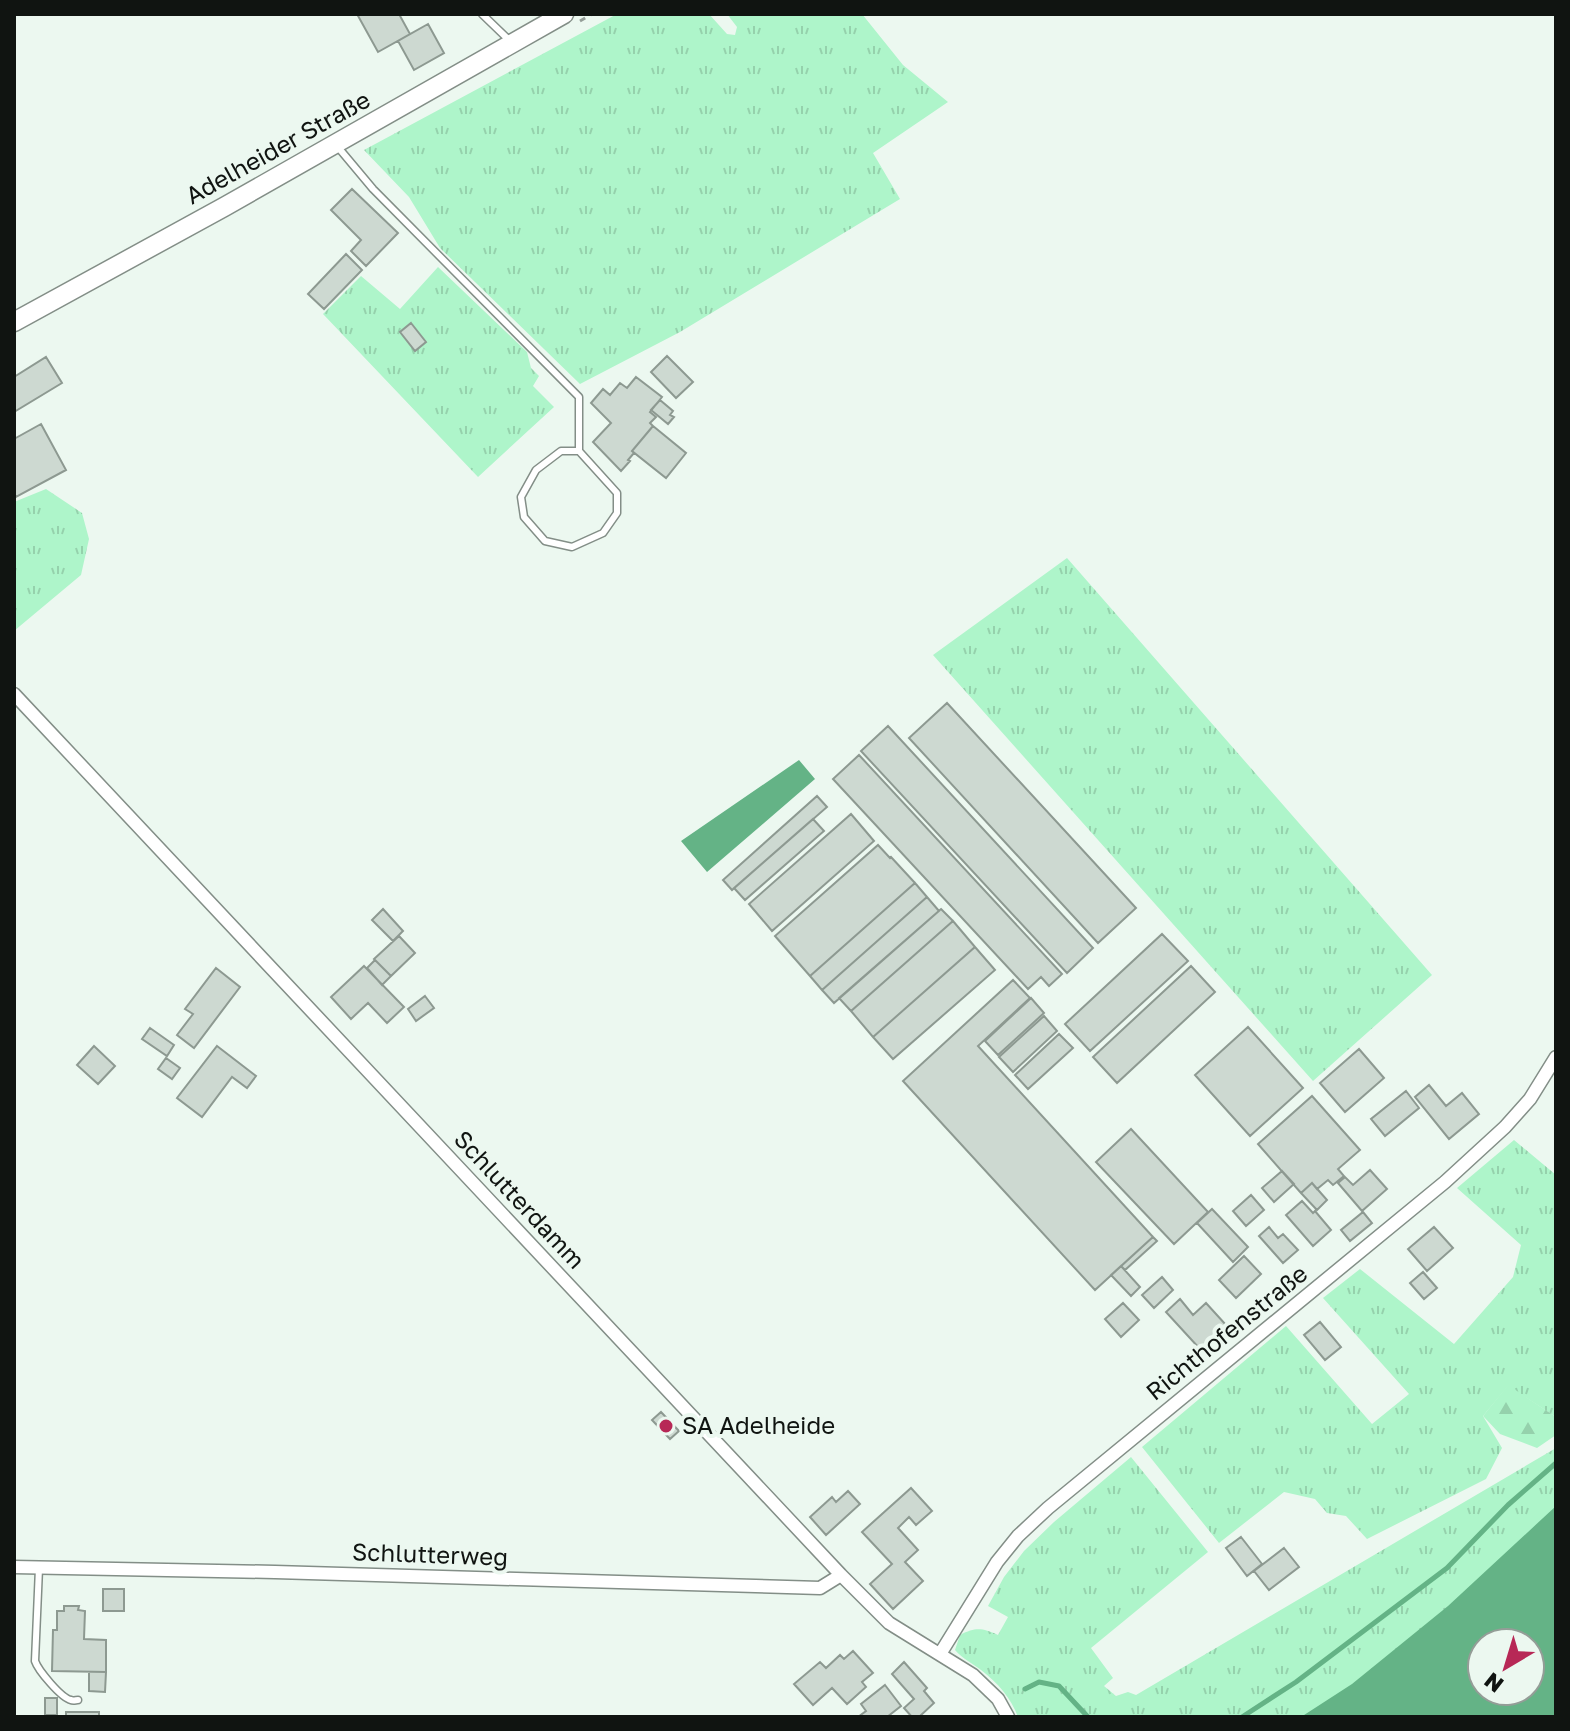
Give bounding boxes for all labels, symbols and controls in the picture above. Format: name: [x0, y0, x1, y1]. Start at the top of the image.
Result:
street label: Adelheider Straße: [180, 84, 375, 209]
street label: Schlutterdamm: [449, 1124, 591, 1274]
street label: Richthofenstraße: [1140, 1258, 1312, 1406]
place label: SA Adelheide: [682, 1410, 835, 1439]
marker: SA Adelheide: [657, 1417, 675, 1435]
street label: Schlutterweg: [352, 1536, 509, 1571]
north arrow: [1466, 1627, 1546, 1707]
text: N: [1478, 1667, 1508, 1699]

